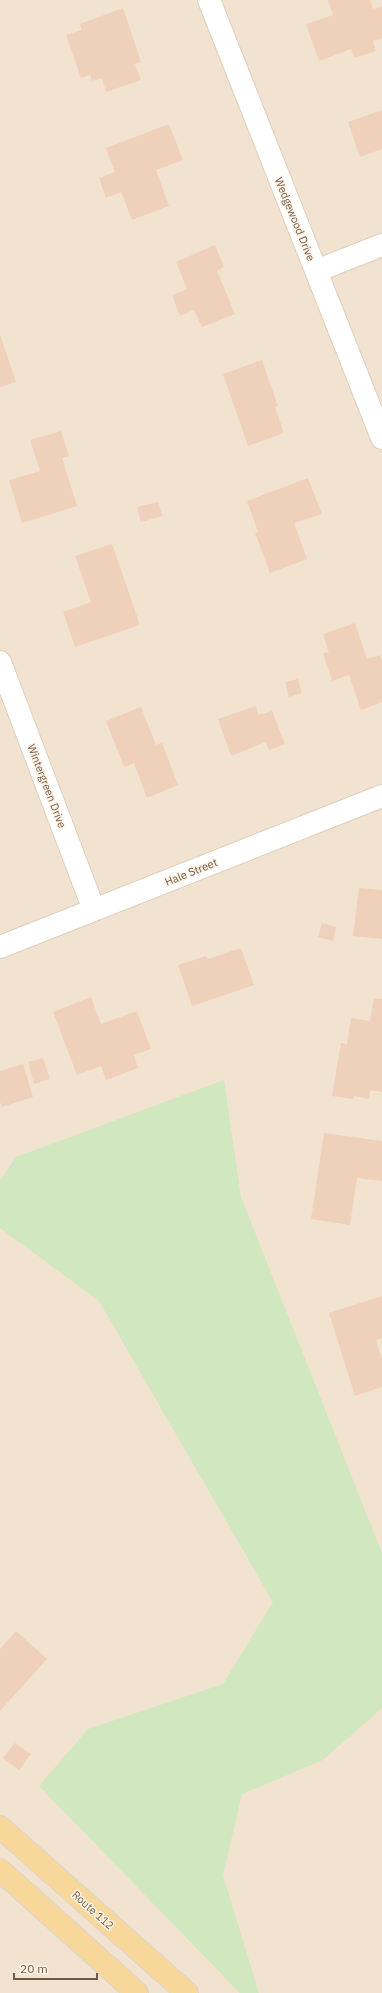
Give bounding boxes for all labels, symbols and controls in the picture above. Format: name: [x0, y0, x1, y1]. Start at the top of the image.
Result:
street label: Wedgewood Drive: [272, 175, 318, 263]
street label: Wintergreen Drive: [25, 742, 69, 830]
street label: Hale Street: [163, 855, 219, 889]
street label: Route 112: [69, 1888, 117, 1932]
scale bar: [14, 1955, 97, 1981]
text: 20 m: [20, 1961, 48, 1976]

